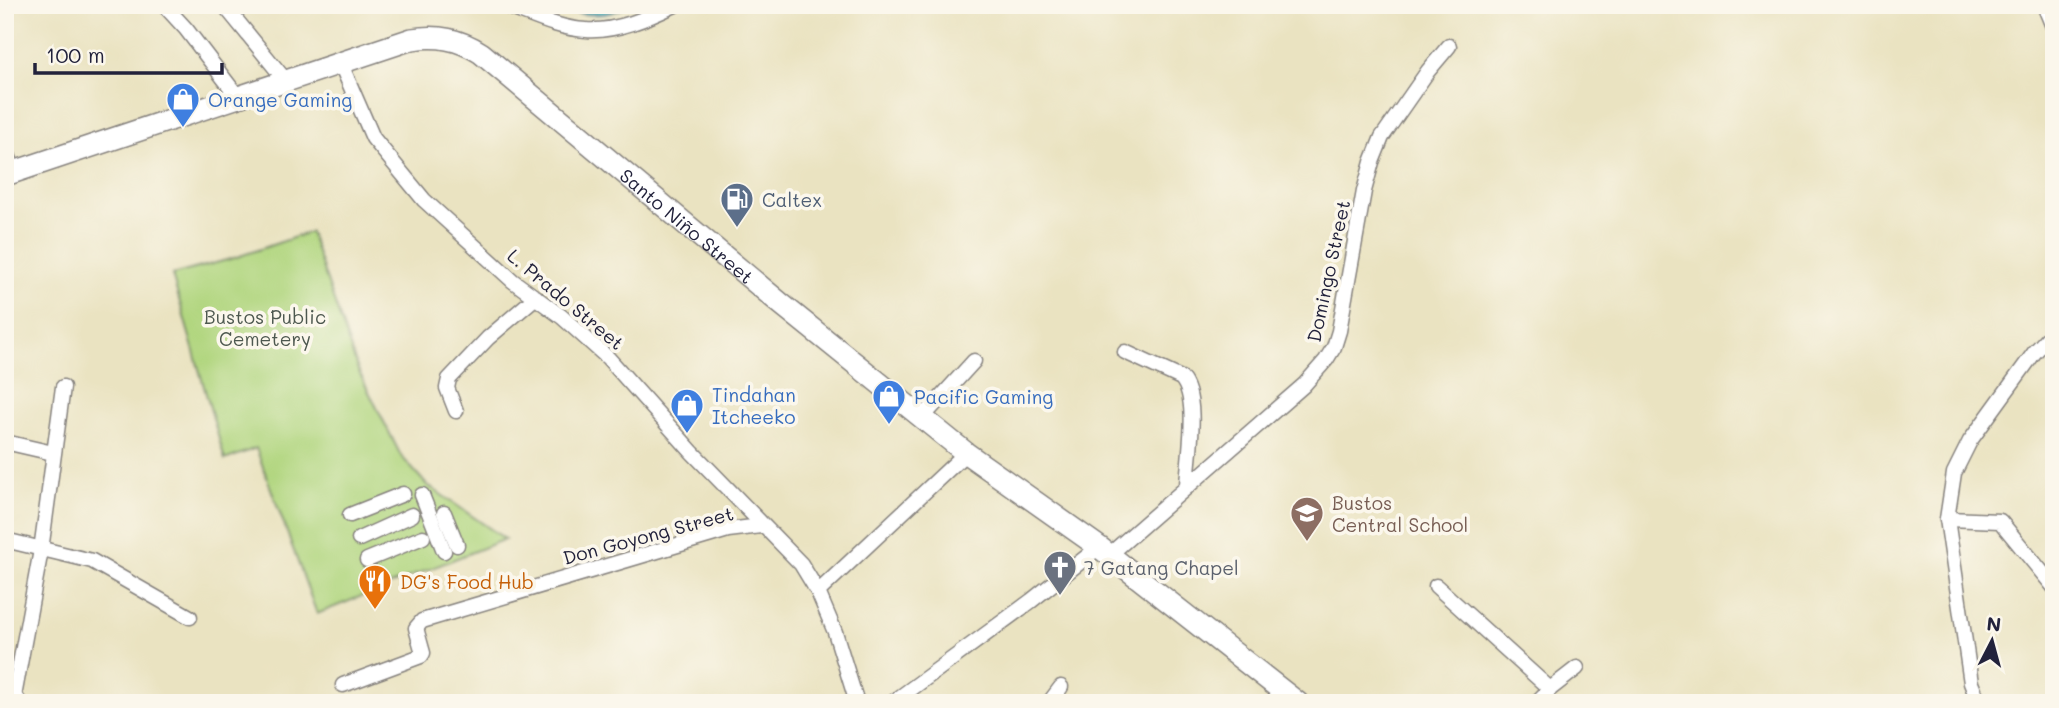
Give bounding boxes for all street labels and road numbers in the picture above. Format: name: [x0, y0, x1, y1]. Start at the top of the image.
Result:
street label: Santo Niño Street: [615, 162, 759, 289]
street label: Domingo Street: [1301, 198, 1355, 344]
street label: L. Prado Street: [503, 243, 629, 355]
street label: Don Goyong Street: [560, 500, 736, 570]

